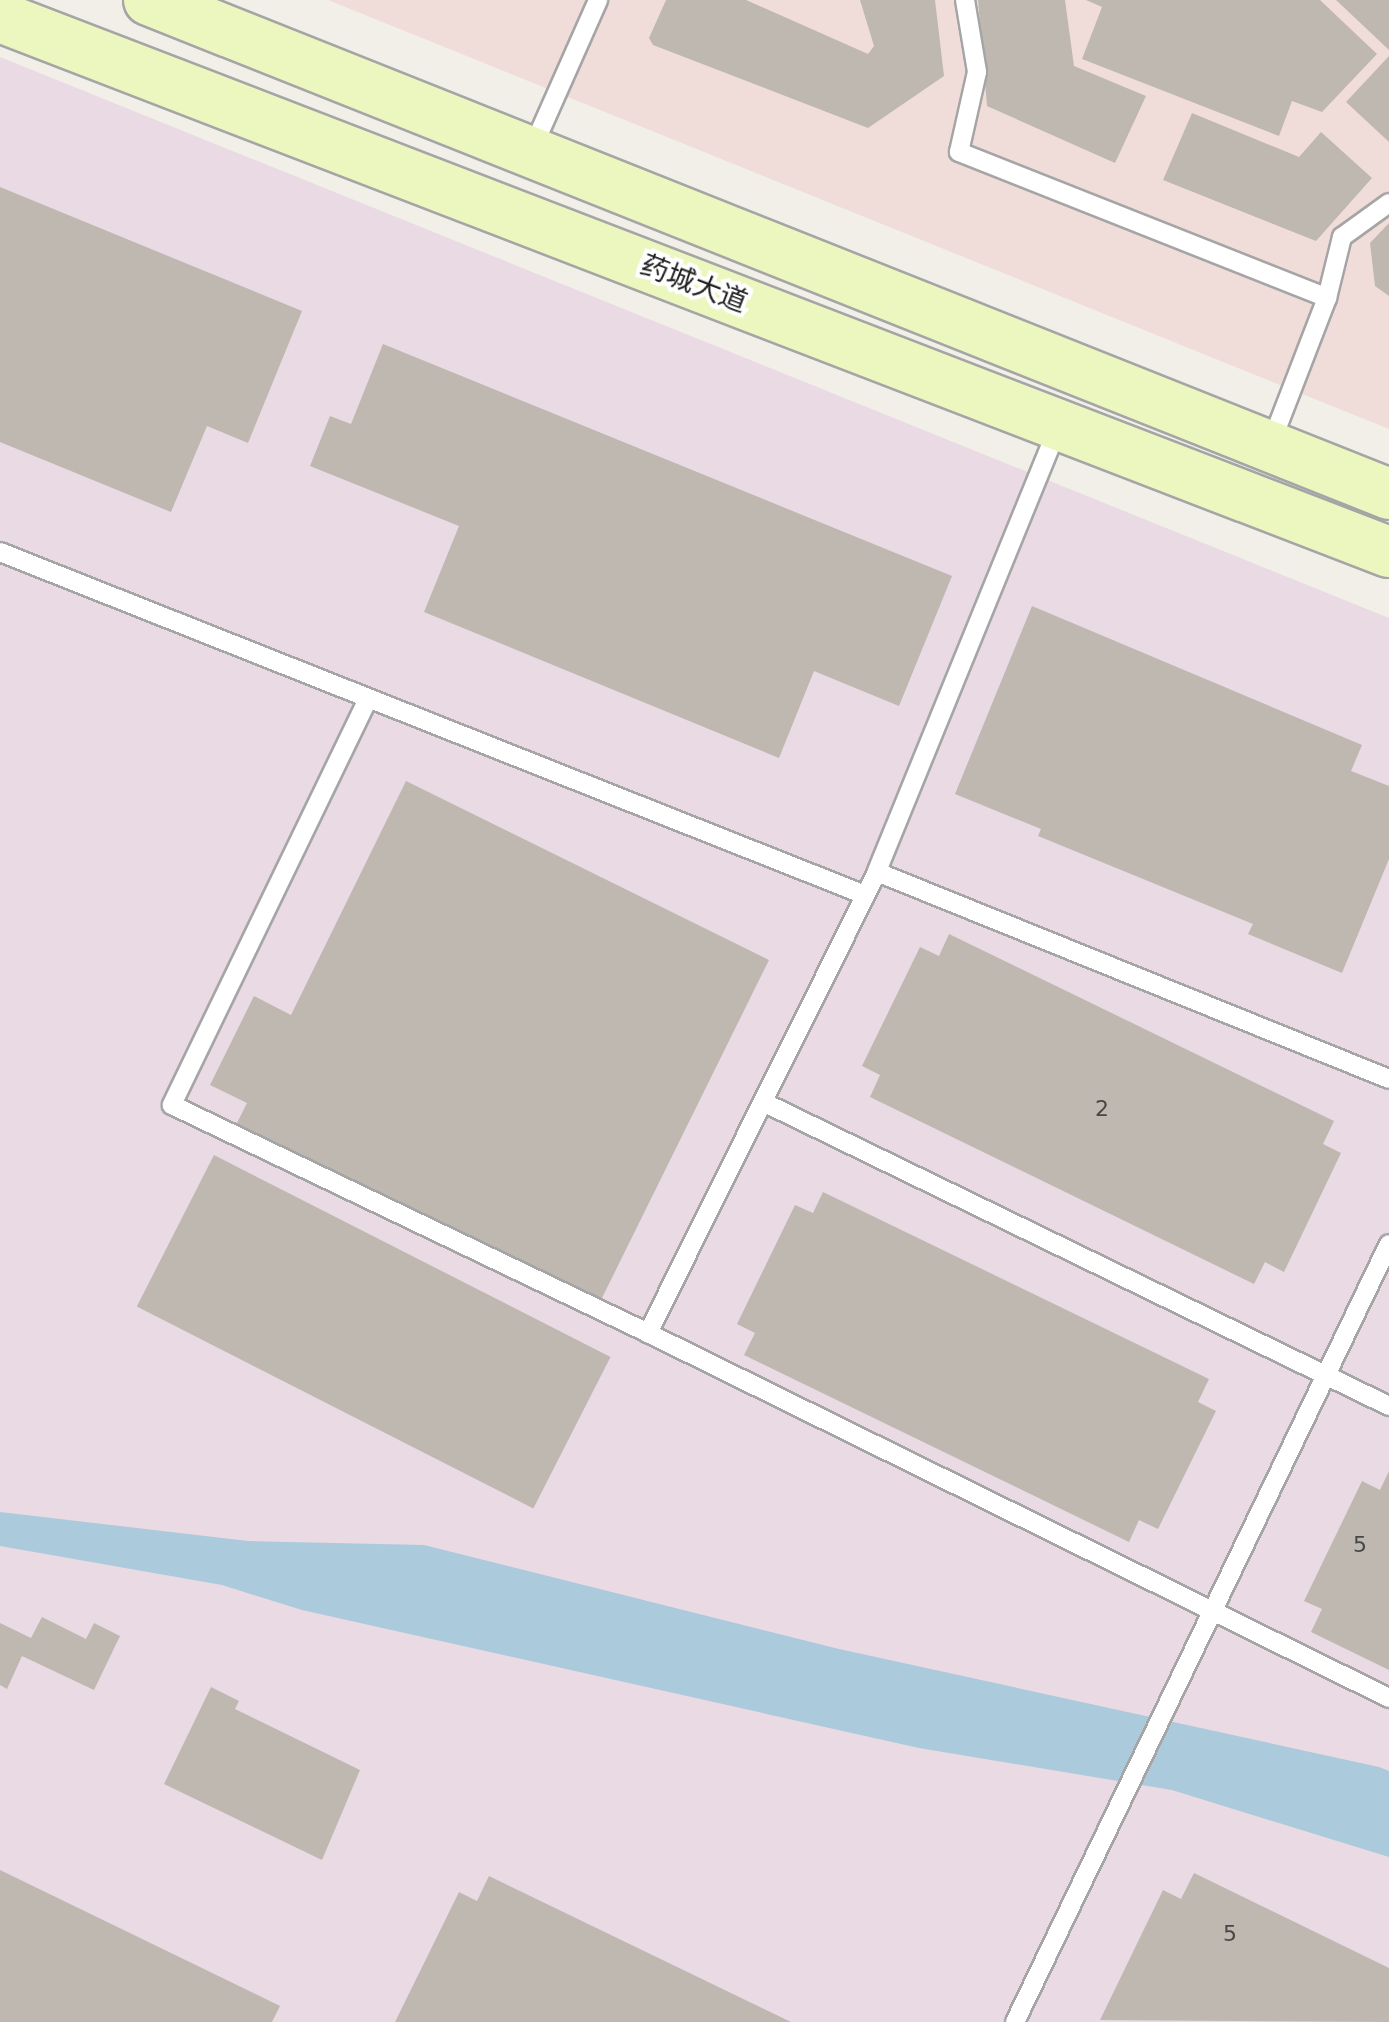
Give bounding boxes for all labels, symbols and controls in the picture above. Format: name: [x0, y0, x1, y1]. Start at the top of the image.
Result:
street label: 药城大道: [636, 248, 752, 320]
house number: 2: [1095, 1096, 1109, 1122]
house number: 5: [1353, 1532, 1367, 1558]
house number: 5: [1223, 1921, 1237, 1947]

